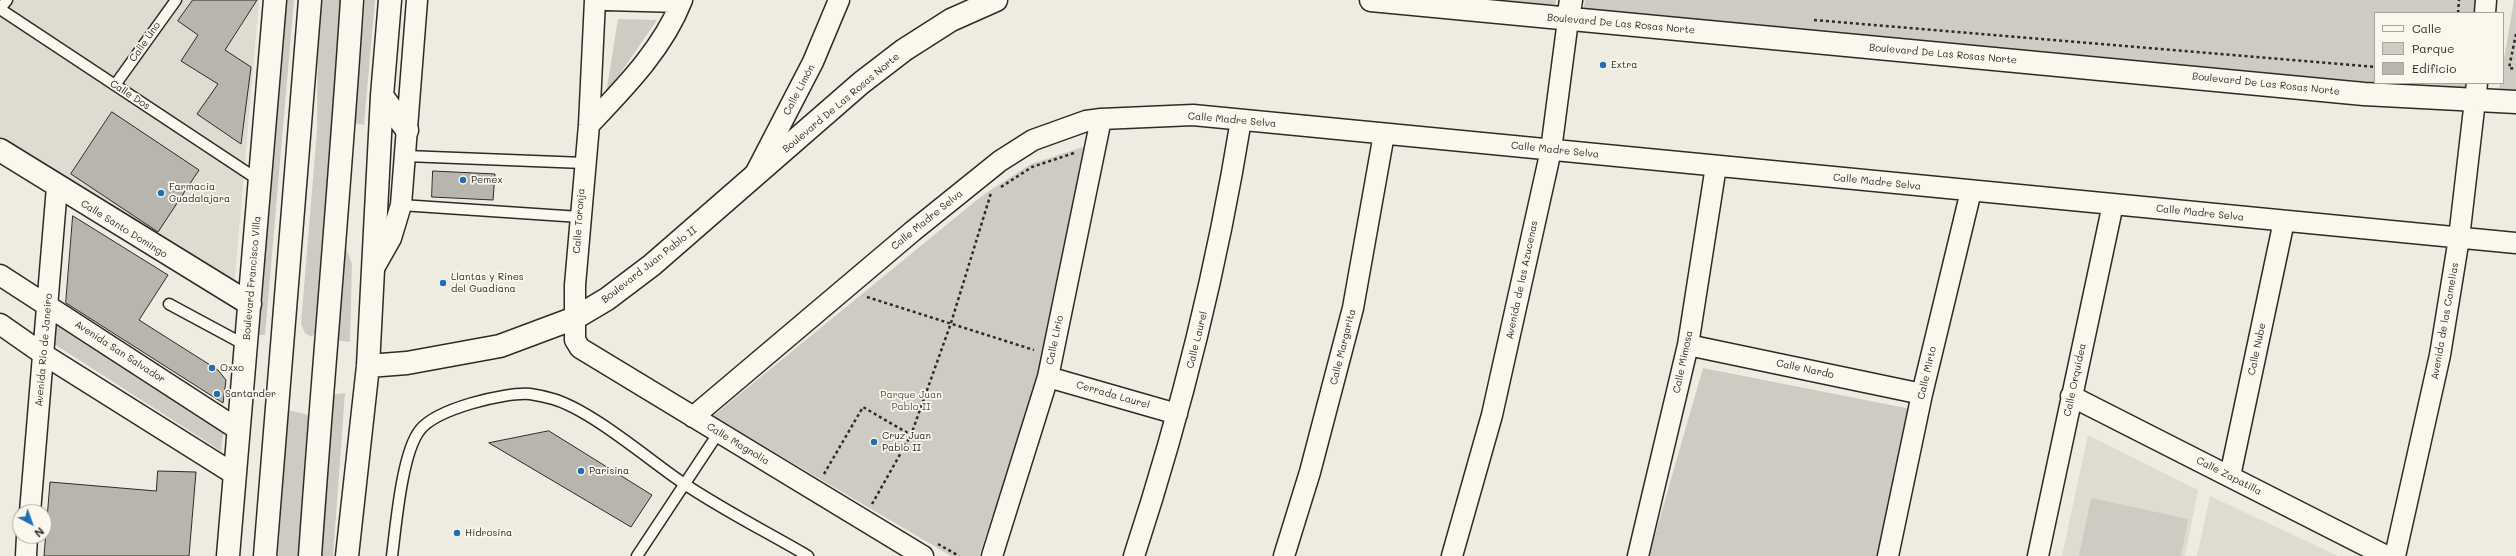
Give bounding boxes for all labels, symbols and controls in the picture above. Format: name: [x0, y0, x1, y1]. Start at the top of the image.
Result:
street label: Boulevard De Las Rosas Norte: [1546, 12, 1696, 36]
legend: [2374, 12, 2504, 84]
street label: Calle Uno: [127, 20, 163, 64]
text: Calle: [2412, 20, 2442, 36]
text: Parque: [2412, 40, 2455, 56]
street label: Boulevard De Las Rosas Norte: [1868, 42, 2018, 66]
street label: Boulevard De Las Rosas Norte: [780, 51, 902, 155]
place label: Extra: [1611, 59, 1637, 71]
marker: Extra: [1598, 60, 1608, 70]
text: Edificio: [2412, 60, 2456, 76]
street label: Calle Limón: [781, 63, 817, 117]
street label: Boulevard De Las Rosas Norte: [2191, 70, 2341, 98]
street label: Calle Dos: [108, 78, 152, 112]
street label: Calle Madre Selva: [1187, 110, 1277, 130]
street label: Calle Madre Selva: [1510, 139, 1600, 161]
street label: Calle Madre Selva: [1832, 171, 1922, 193]
place label: Pemex: [471, 174, 503, 186]
marker: Pemex: [458, 175, 468, 185]
place label: Farmacia Guadalajara: [169, 181, 230, 204]
street label: Calle Madre Selva: [889, 187, 965, 253]
marker: Farmacia Guadalajara: [156, 188, 166, 198]
street label: Calle Toronja: [571, 188, 587, 254]
street label: Calle Santo Domingo: [78, 197, 170, 261]
street label: Calle Madre Selva: [2155, 202, 2245, 224]
street label: Boulevard Francisco Villa: [241, 216, 263, 340]
street label: Avenida de las Azucenas: [1504, 220, 1540, 340]
street label: Boulevard Juan Pablo II: [599, 224, 699, 306]
street label: Avenida de las Camelias: [2429, 262, 2461, 380]
place label: Llantas y Rines del Guadiana: [451, 271, 524, 294]
marker: Llantas y Rines del Guadiana: [438, 278, 448, 288]
street label: Avenida Río de Janeiro: [33, 293, 55, 407]
street label: Calle Margarita: [1328, 308, 1358, 386]
street label: Calle Laurel: [1184, 310, 1210, 370]
street label: Calle Lirio: [1044, 314, 1066, 366]
street label: Avenida San Salvador: [72, 318, 168, 386]
street label: Calle Nube: [2246, 322, 2268, 376]
street label: Calle Mimosa: [1670, 330, 1696, 394]
street label: Calle Orquídea: [2061, 342, 2089, 418]
street label: Calle Mirto: [1915, 345, 1939, 401]
street label: Calle Nardo: [1775, 357, 1835, 381]
place label: Oxxo: [220, 362, 244, 374]
marker: Oxxo: [207, 363, 217, 373]
street label: Cerrada Laurel: [1075, 379, 1151, 411]
place label: Santander: [225, 388, 276, 400]
marker: Santander: [212, 389, 222, 399]
park label: Parque Juan Pablo II: [880, 389, 942, 412]
street label: Calle Magnolia: [704, 421, 772, 467]
place label: Cruz Juan Pablo II: [882, 430, 931, 454]
marker: Cruz Juan Pablo II: [869, 437, 879, 447]
street label: Calle Zapatilla: [2194, 454, 2264, 498]
place label: Parisina: [589, 465, 629, 477]
marker: Parisina: [576, 466, 586, 476]
north arrow: [12, 504, 52, 544]
text: N: [31, 524, 48, 541]
place label: Hidrosina: [465, 527, 512, 539]
marker: Hidrosina: [452, 528, 462, 538]

